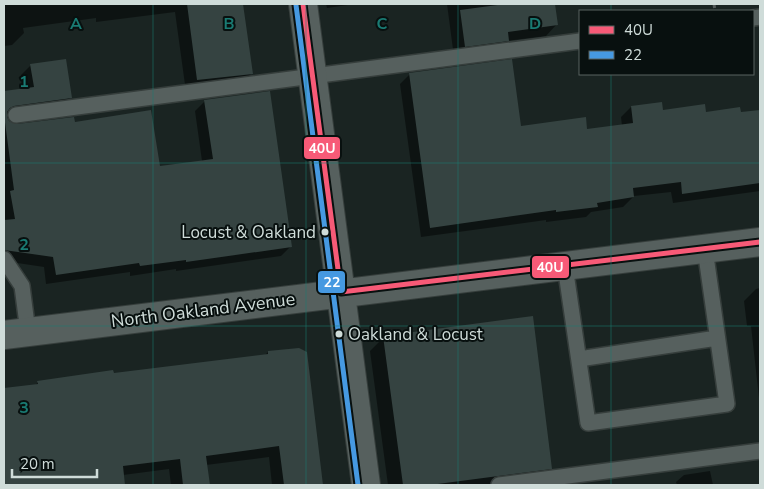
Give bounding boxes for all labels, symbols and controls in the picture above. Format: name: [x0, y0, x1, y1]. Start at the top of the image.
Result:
legend: [579, 10, 754, 75]
text: A: [70, 13, 82, 35]
text: B: [223, 13, 235, 35]
text: C: [377, 13, 388, 35]
text: D: [529, 13, 541, 35]
text: 40U: [624, 20, 653, 40]
text: 22: [624, 45, 642, 65]
text: 1: [19, 71, 29, 93]
line badge: 40U: [303, 136, 341, 160]
text: 40U: [308, 139, 336, 158]
place label: Locust & Oakland: [181, 221, 316, 244]
marker: Locust & Oakland: [320, 227, 330, 237]
text: 2: [19, 234, 29, 256]
line badge: 40U: [531, 255, 570, 279]
text: 40U: [536, 258, 564, 277]
line badge: 22: [317, 270, 346, 294]
text: 22: [324, 273, 340, 292]
street label: North Oakland Avenue: [110, 287, 296, 333]
place label: Oakland & Locust: [348, 323, 484, 346]
marker: Oakland & Locust: [334, 329, 344, 339]
text: 3: [19, 397, 29, 419]
scale bar: [12, 446, 98, 478]
text: 20 m: [20, 454, 55, 474]

